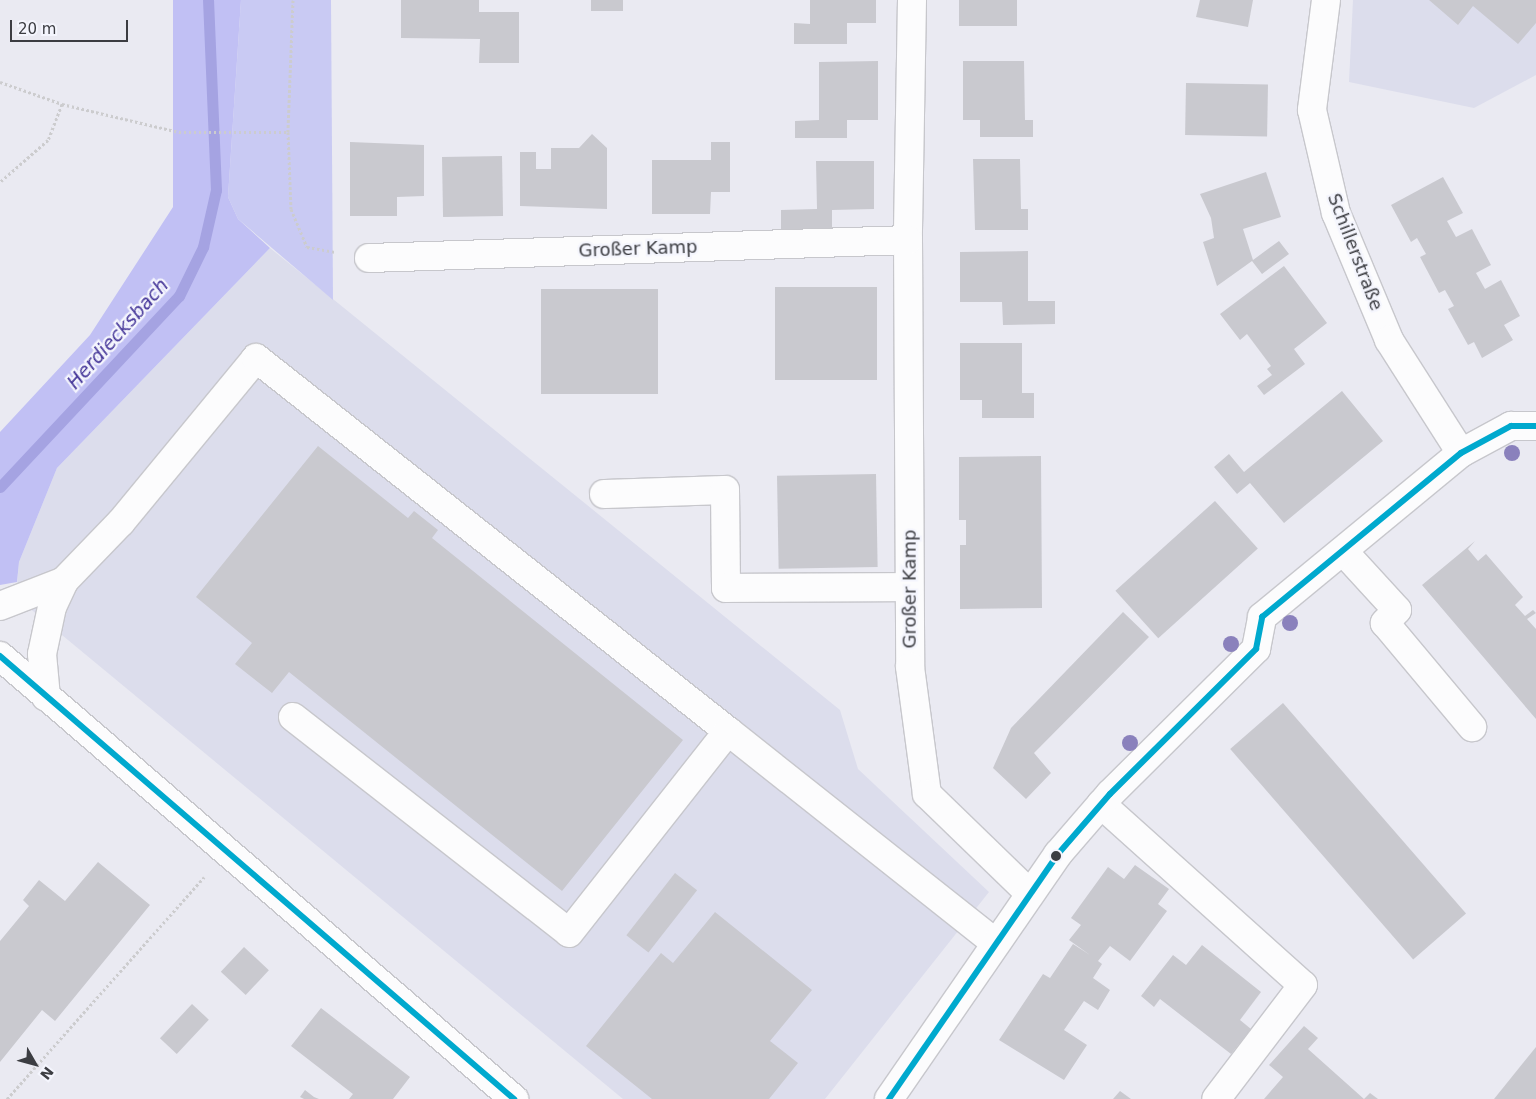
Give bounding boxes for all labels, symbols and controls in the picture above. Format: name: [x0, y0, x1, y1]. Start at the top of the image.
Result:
scale bar: [12, 10, 130, 42]
text: 20 m: [18, 20, 56, 38]
street label: Schillerstraße: [1323, 190, 1387, 314]
street label: Großer Kamp: [578, 236, 698, 262]
water label: Herdiecksbach: [63, 274, 173, 394]
street label: Großer Kamp: [899, 530, 921, 648]
unlabelled marker: [1051, 851, 1061, 861]
north arrow: [10, 1039, 60, 1089]
text: N: [37, 1064, 57, 1083]

